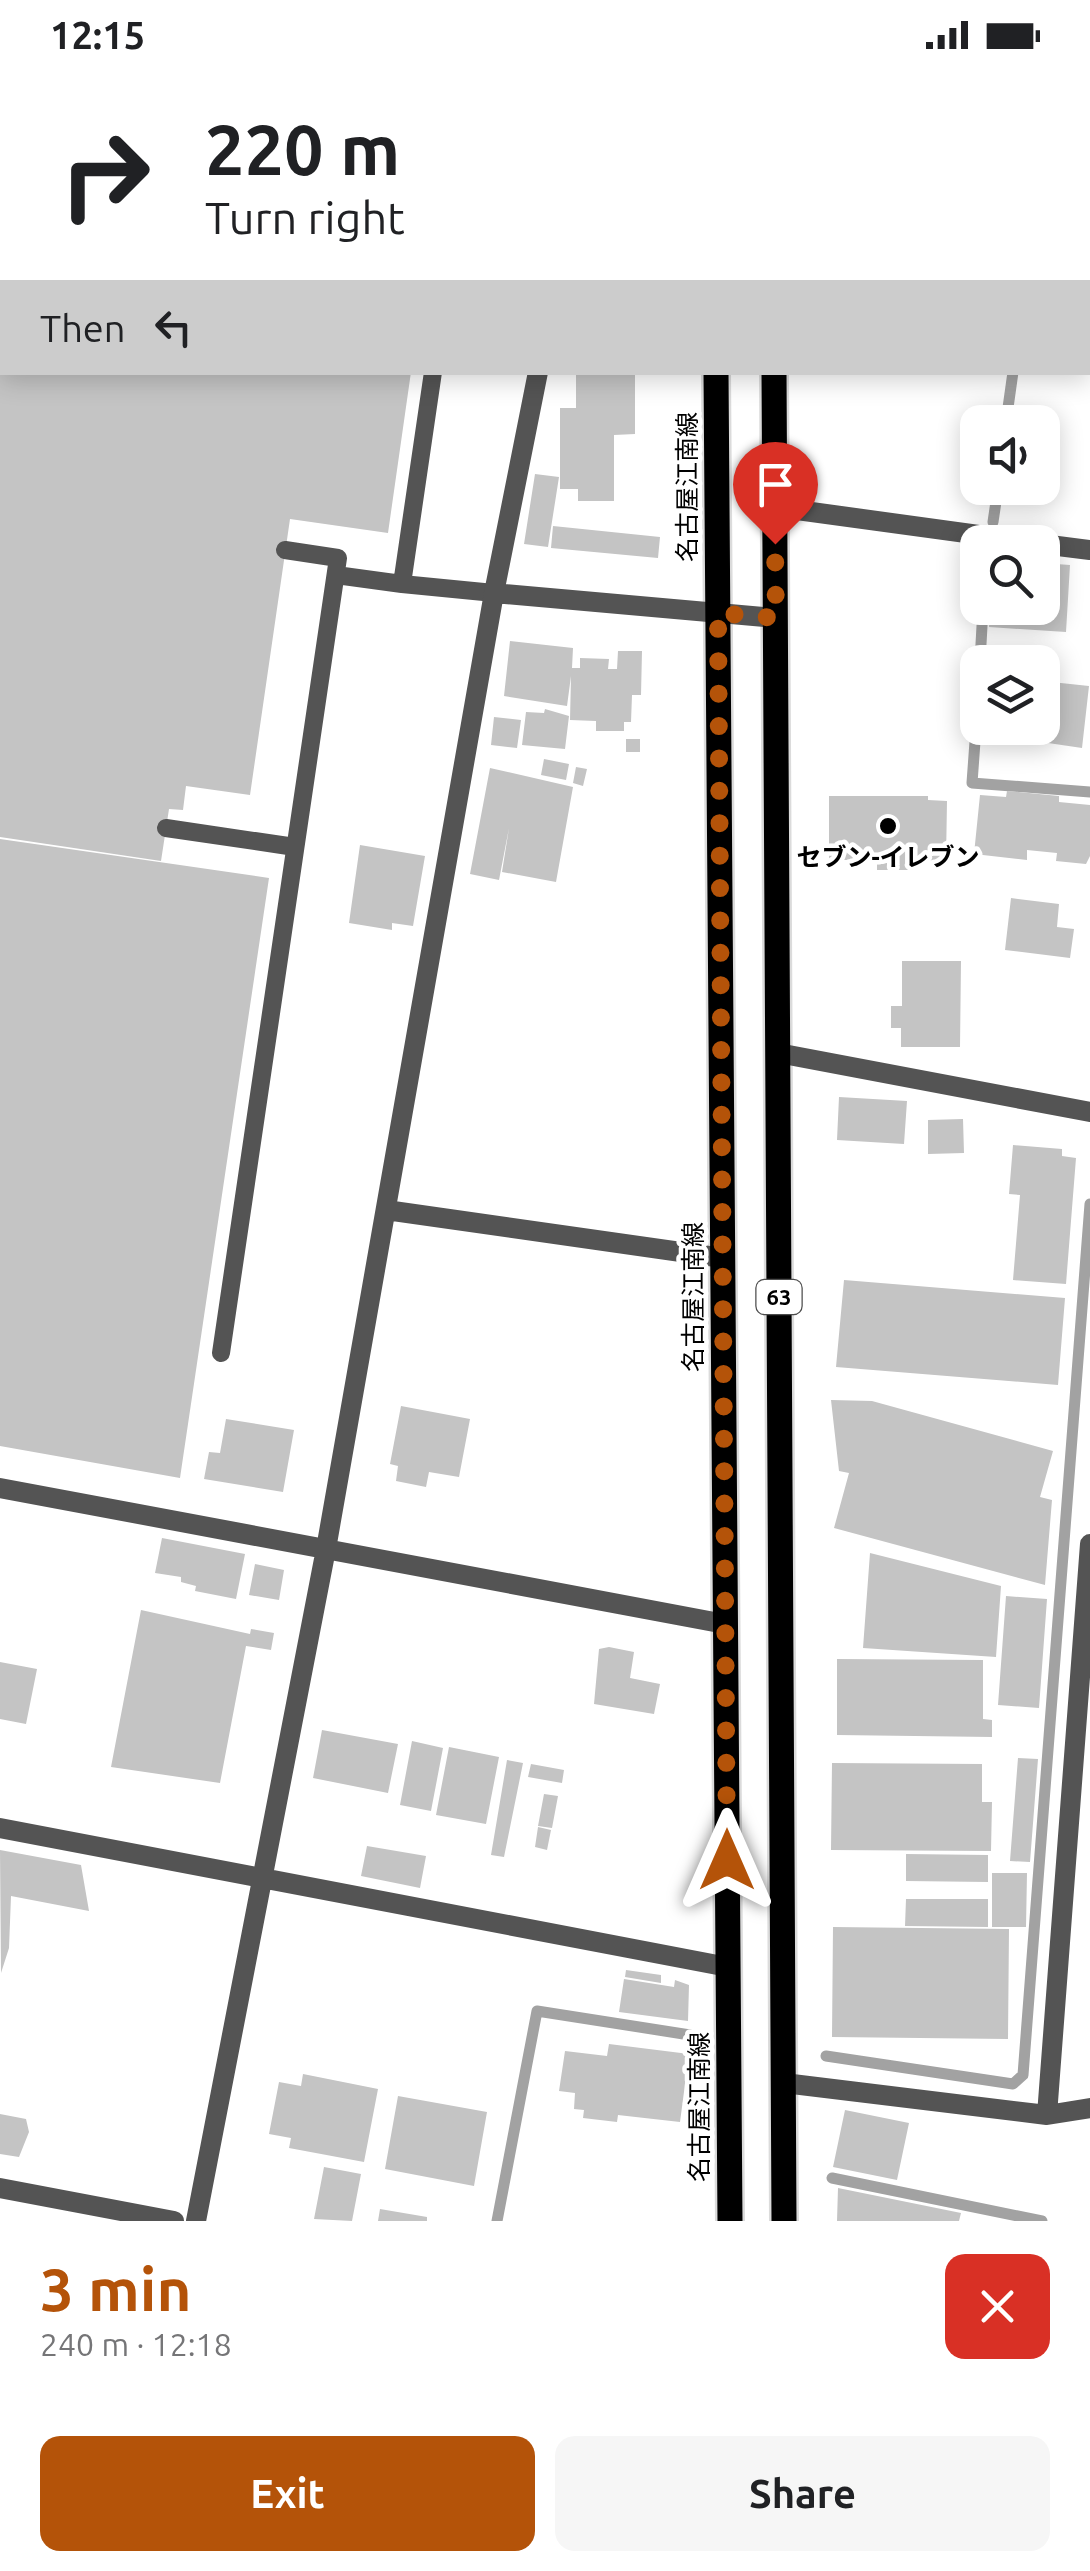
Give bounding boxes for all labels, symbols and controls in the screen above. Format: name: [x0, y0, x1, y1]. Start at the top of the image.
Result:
text: 12:15: [50, 14, 145, 56]
icon: right: [40, 110, 170, 240]
text: 220 m: [205, 110, 400, 188]
text: Turn right: [205, 192, 405, 243]
icon: left: [146, 300, 201, 355]
text: Then: [40, 307, 126, 349]
map controls: [960, 405, 1060, 745]
button: sound: [960, 405, 1060, 505]
street label: 名古屋江南線: [673, 412, 701, 562]
pin: [733, 442, 818, 545]
icon: arrive: [748, 457, 803, 512]
button: search: [960, 525, 1060, 625]
button: layers: [960, 645, 1060, 745]
marker: セブン-イレブン: [877, 815, 899, 837]
place label: セブン-イレブン: [796, 843, 980, 871]
street label: 名古屋江南線: [679, 1222, 707, 1372]
road number: 63: [756, 1280, 802, 1314]
position arrow: [675, 1808, 779, 1912]
street label: 名古屋江南線: [685, 2032, 713, 2182]
button: close: [945, 2254, 1050, 2359]
text: 3 min: [40, 2255, 192, 2322]
text: 240 m · 12:18: [40, 2326, 232, 2362]
button: Exit: [40, 2436, 535, 2551]
button: Share: [555, 2436, 1050, 2551]

